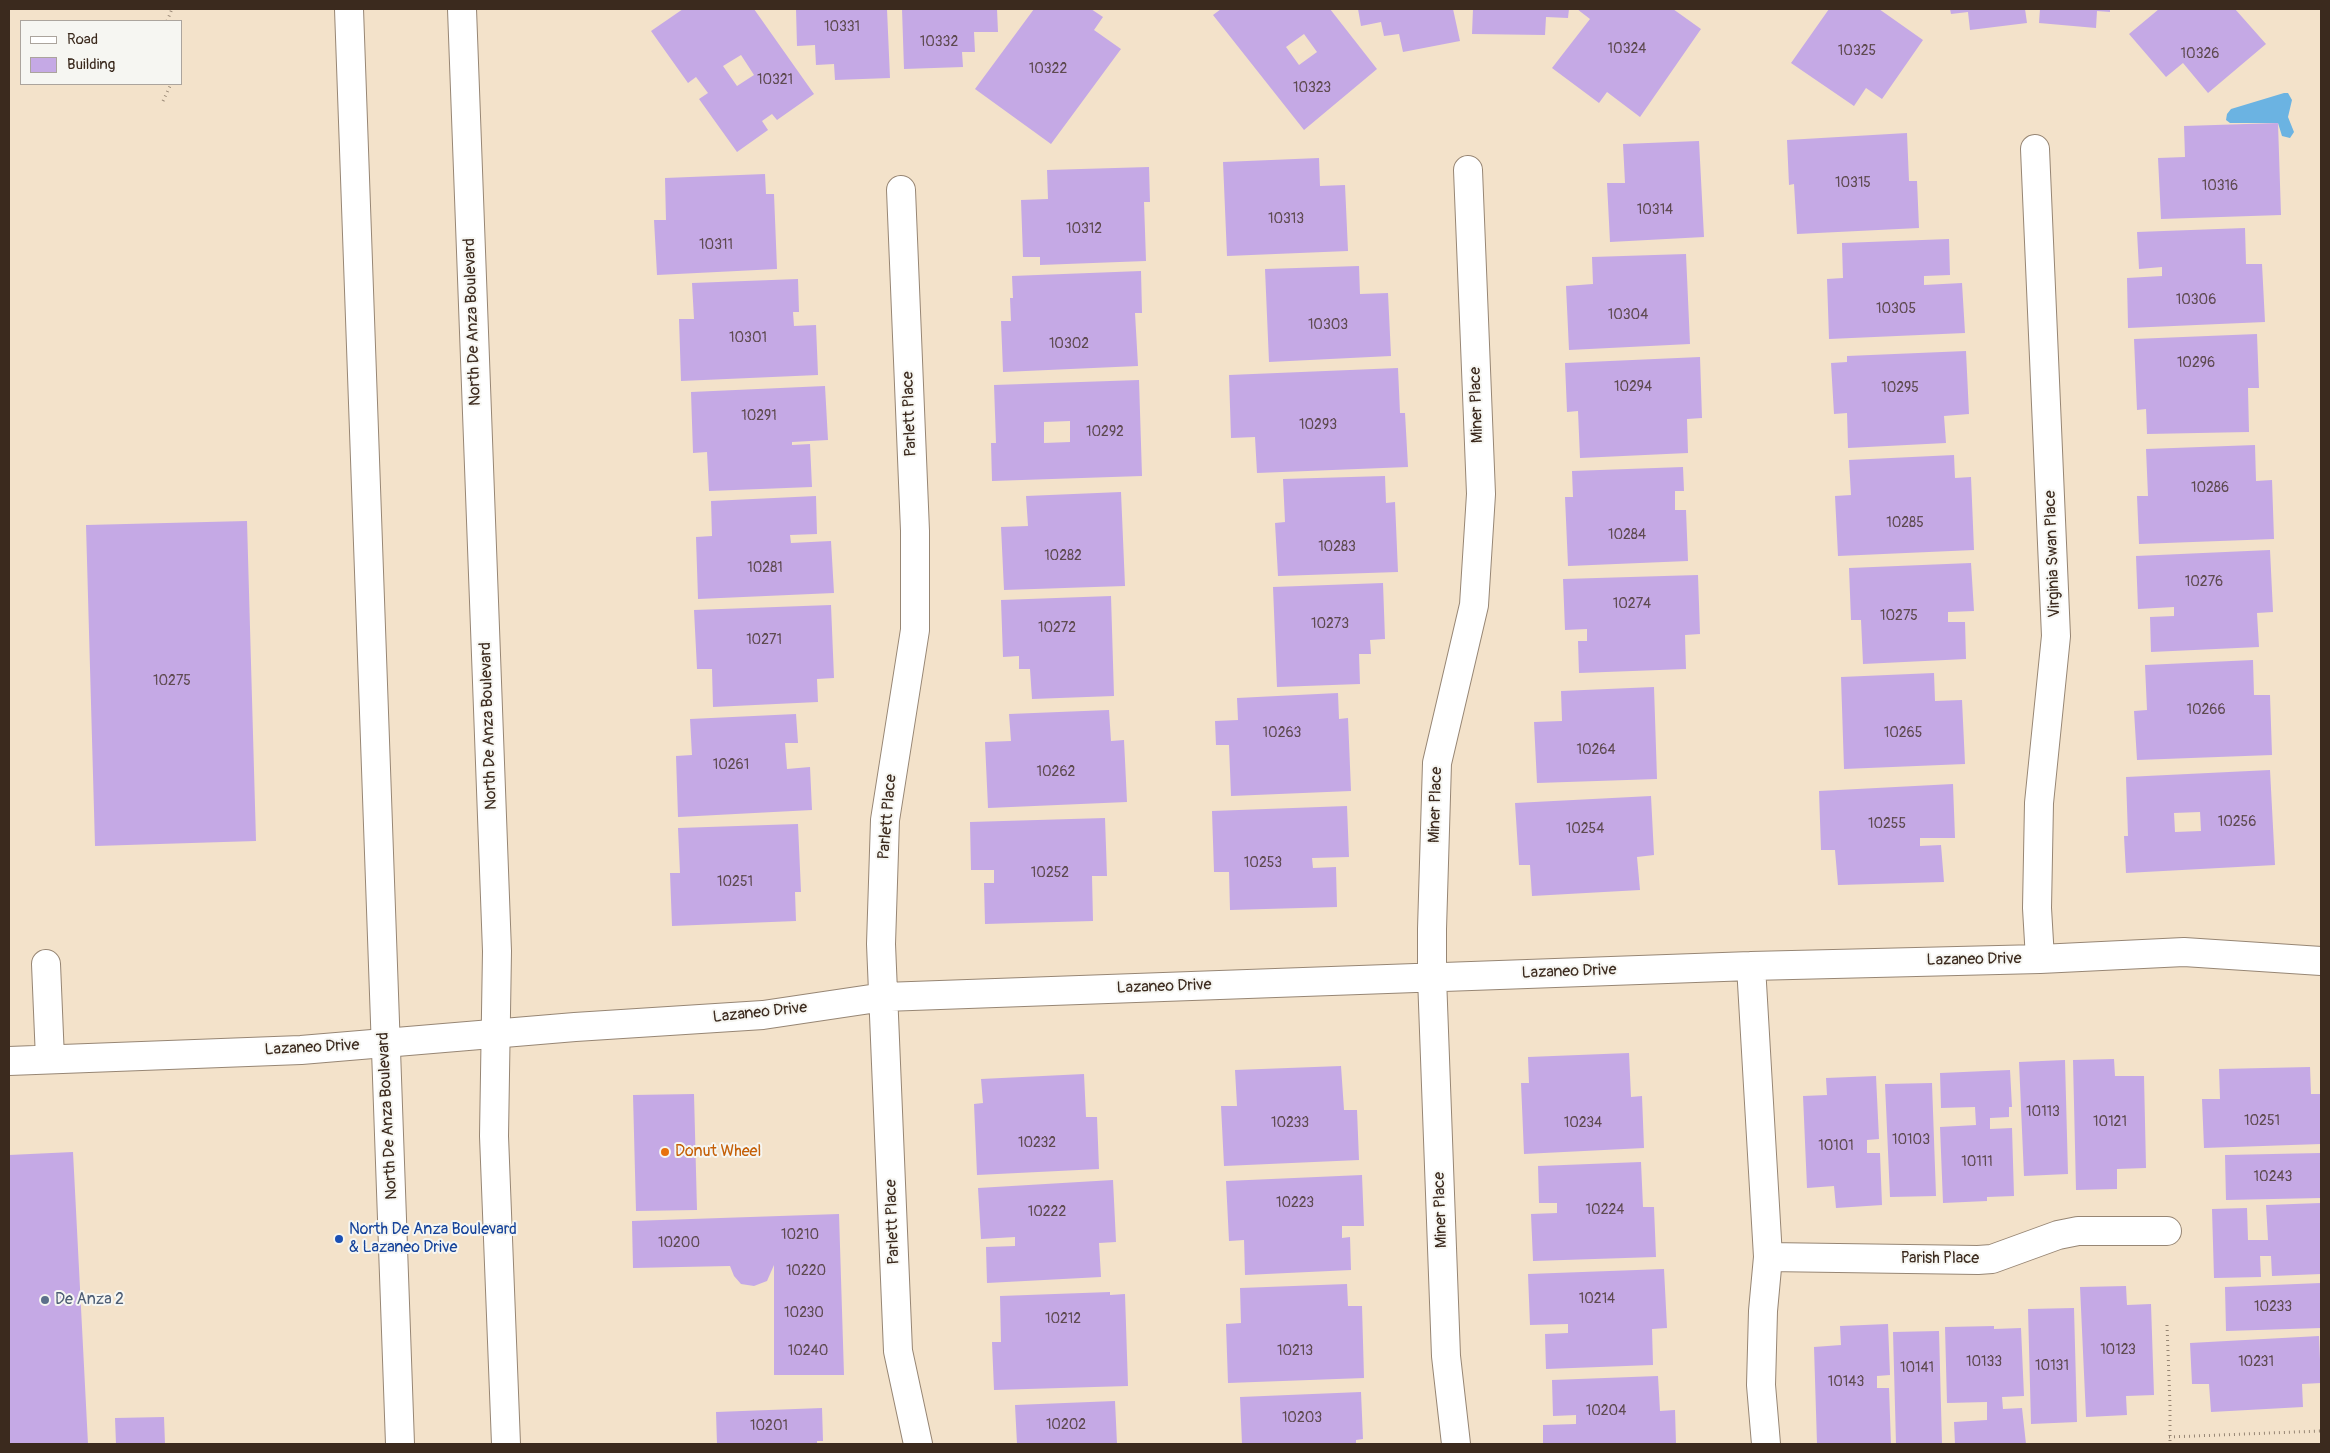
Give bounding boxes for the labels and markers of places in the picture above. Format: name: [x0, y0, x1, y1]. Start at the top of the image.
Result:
place label: Donut Wheel: [675, 1142, 761, 1162]
marker: Donut Wheel: [659, 1146, 671, 1158]
place label: North De Anza Boulevard & Lazaneo Drive: [349, 1220, 517, 1258]
marker: North De Anza Boulevard & Lazaneo Drive: [333, 1233, 345, 1245]
place label: De Anza 2: [55, 1290, 124, 1310]
marker: De Anza 2: [39, 1294, 51, 1306]

